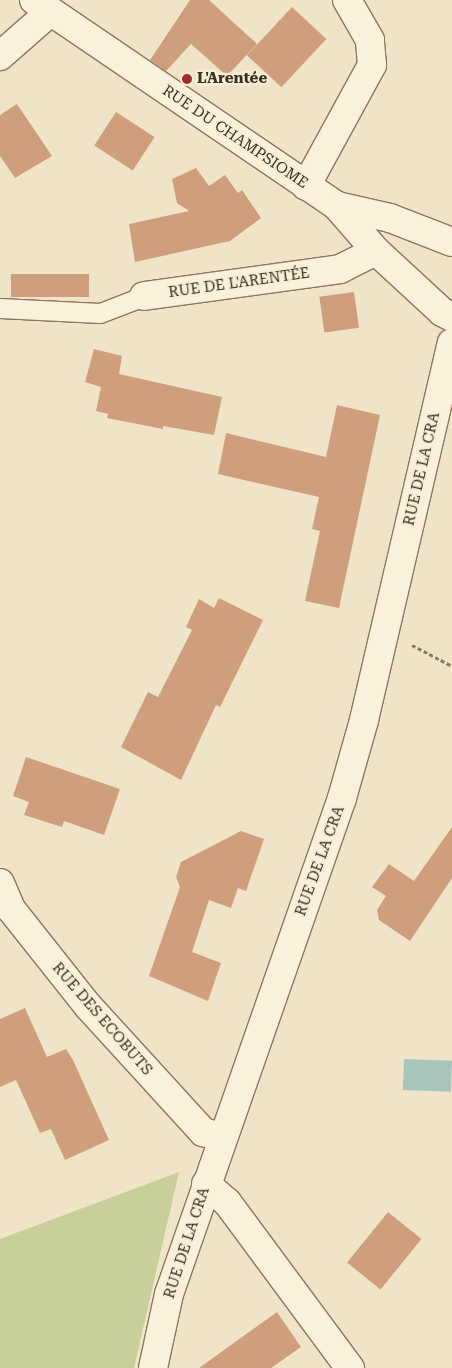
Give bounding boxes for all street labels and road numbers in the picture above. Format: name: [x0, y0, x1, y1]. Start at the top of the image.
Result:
street label: RUE DU CHAMPSIOME: [159, 82, 311, 192]
street label: RUE DE L'ARENTÉE: [167, 264, 311, 302]
street label: RUE DE LA CRA: [400, 410, 444, 528]
street label: RUE DE LA CRA: [292, 803, 348, 919]
street label: RUE DES ECOBUTS: [48, 959, 156, 1079]
street label: RUE DE LA CRA: [161, 1185, 213, 1301]

